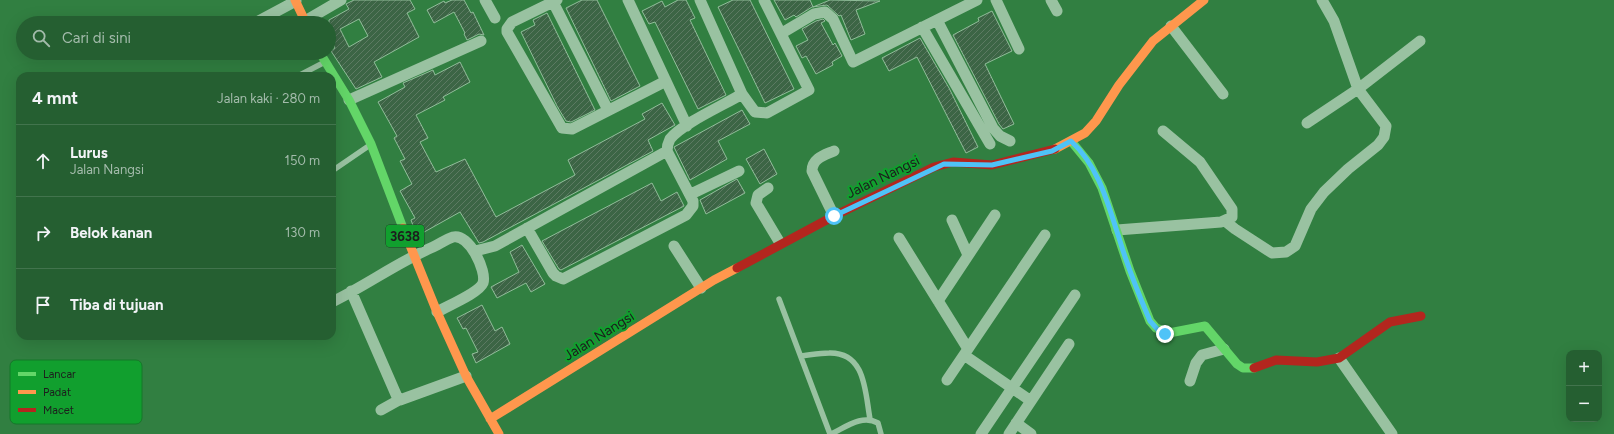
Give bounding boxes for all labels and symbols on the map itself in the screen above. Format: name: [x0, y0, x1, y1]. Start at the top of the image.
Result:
street label: Jalan Nangsi: [843, 152, 923, 202]
route start: [825, 207, 843, 225]
road number: 3638: [386, 225, 424, 247]
street label: Jalan Nangsi: [561, 308, 637, 364]
route end: [1156, 325, 1174, 343]
legend: [10, 360, 142, 424]
text: Lancar: [43, 368, 76, 381]
text: Padat: [43, 386, 71, 399]
text: Macet: [43, 404, 74, 417]

